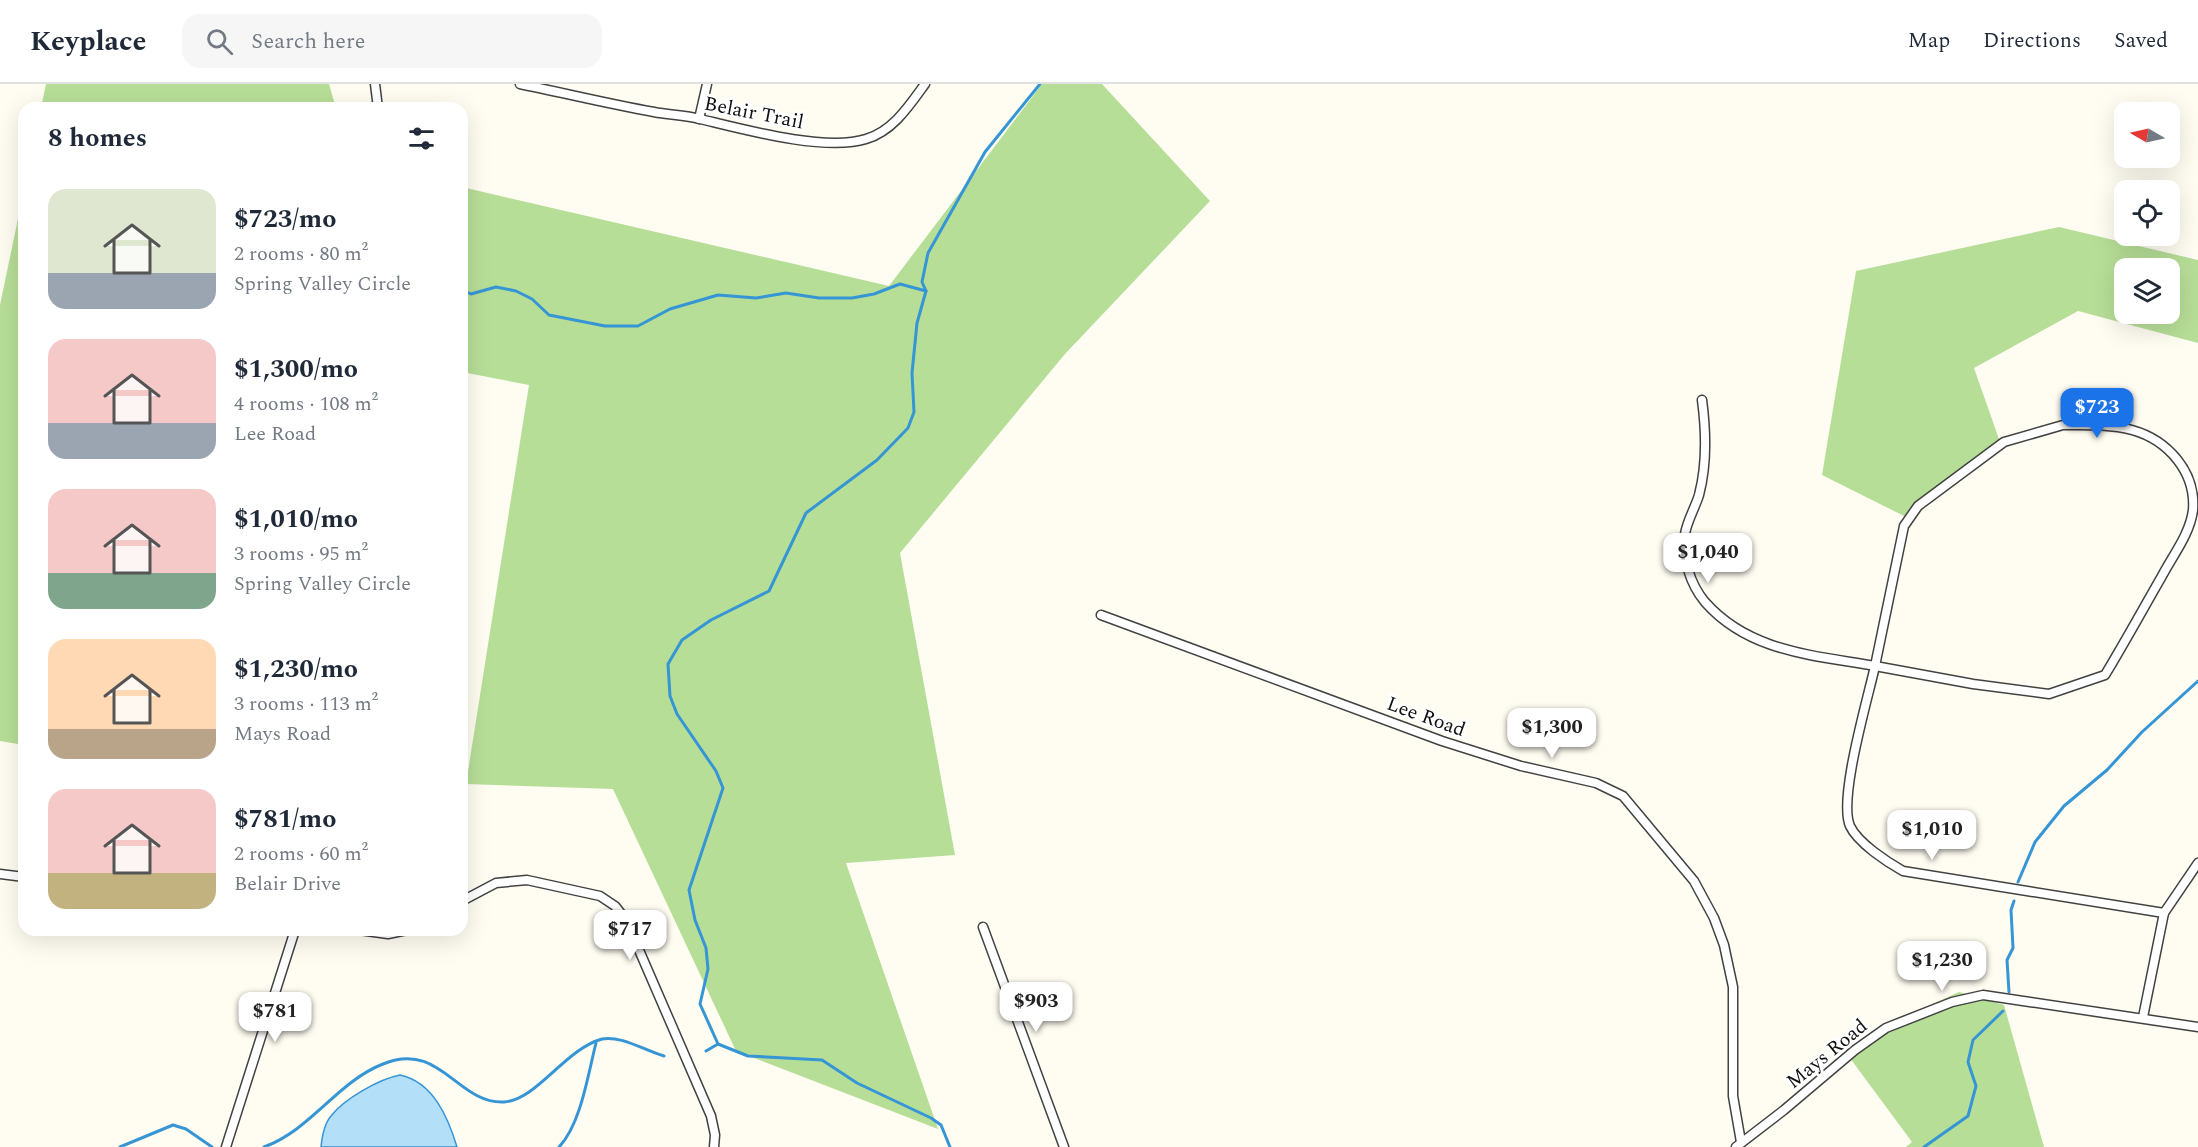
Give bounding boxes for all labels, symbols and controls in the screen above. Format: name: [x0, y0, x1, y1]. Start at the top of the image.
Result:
search box: [182, 14, 602, 68]
text: Keyplace: [30, 20, 146, 63]
icon: search: [203, 25, 236, 58]
text: Search here: [251, 25, 365, 58]
text: Map: [1908, 25, 1950, 57]
text: Directions: [1983, 25, 2081, 57]
text: Saved: [2114, 25, 2168, 57]
street label: Belair Trail: [702, 89, 806, 137]
north arrow: [2114, 102, 2180, 168]
map controls: [2114, 102, 2180, 324]
text: 8 homes: [48, 118, 147, 158]
icon: filters: [405, 122, 438, 155]
button: locate: [2114, 180, 2180, 246]
text: $723/mo: [234, 199, 337, 239]
icon: home: [96, 213, 168, 285]
text: 2 rooms · 80 m²: [234, 239, 368, 269]
button: layers: [2114, 258, 2180, 324]
text: Spring Valley Circle: [234, 269, 411, 299]
text: $1,300/mo: [234, 349, 358, 389]
icon: home: [96, 363, 168, 435]
pin: $723: [2061, 388, 2133, 439]
text: 4 rooms · 108 m²: [234, 389, 378, 419]
text: $723: [2075, 392, 2119, 422]
text: Lee Road: [234, 419, 316, 449]
text: $1,010/mo: [234, 499, 358, 539]
icon: home: [96, 513, 168, 585]
pin: $1,040: [1659, 533, 1757, 584]
text: $1,040: [1677, 537, 1739, 567]
text: 3 rooms · 95 m²: [234, 539, 368, 569]
text: Spring Valley Circle: [234, 569, 411, 599]
text: $1,230/mo: [234, 649, 358, 689]
icon: home: [96, 663, 168, 735]
text: 3 rooms · 113 m²: [234, 689, 378, 719]
street label: Lee Road: [1382, 689, 1470, 745]
pin: $1,300: [1503, 708, 1601, 759]
text: $1,300: [1521, 712, 1583, 742]
text: Mays Road: [234, 719, 331, 749]
text: $781/mo: [234, 799, 337, 839]
pin: $1,010: [1883, 810, 1981, 861]
icon: home: [96, 813, 168, 885]
text: $1,010: [1901, 814, 1963, 844]
text: 2 rooms · 60 m²: [234, 839, 368, 869]
text: Belair Drive: [234, 869, 341, 899]
pin: $717: [594, 910, 666, 961]
text: $717: [608, 914, 652, 944]
pin: $1,230: [1893, 941, 1991, 992]
text: $1,230: [1911, 945, 1973, 975]
pin: $903: [1000, 982, 1072, 1033]
text: $903: [1014, 986, 1058, 1016]
pin: $781: [239, 992, 311, 1043]
text: $781: [253, 996, 297, 1026]
street label: Mays Road: [1780, 1012, 1874, 1096]

